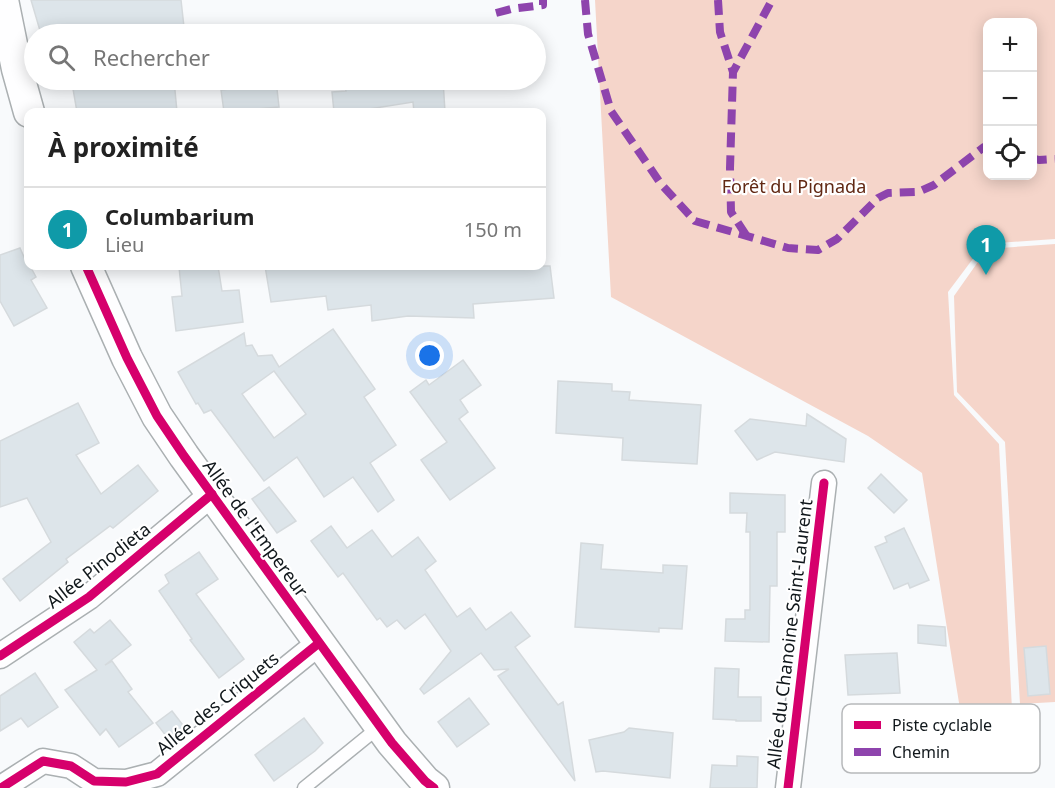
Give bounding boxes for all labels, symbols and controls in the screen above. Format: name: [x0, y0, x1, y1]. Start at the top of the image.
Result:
map controls: [983, 18, 1037, 180]
button: +: [983, 18, 1037, 72]
search box: [24, 24, 546, 90]
icon: search: [45, 41, 78, 74]
text: Rechercher: [93, 42, 210, 72]
button: −: [983, 72, 1037, 126]
button: locate: [983, 126, 1037, 180]
text: À proximité: [48, 129, 199, 165]
park label: Forêt du Pignada: [722, 174, 866, 198]
text: Columbarium: [105, 201, 254, 231]
text: 1: [62, 216, 73, 243]
text: 150 m: [464, 216, 522, 243]
pin: 1: [966, 226, 1006, 275]
text: Lieu: [105, 231, 144, 258]
your location: [415, 341, 444, 370]
street label: Allée de l'Empereur: [198, 455, 314, 602]
street label: Allée du Chanoine Saint-Laurent: [761, 497, 818, 770]
street label: Allée Pinodieta: [41, 517, 155, 613]
street label: Allée des Criquets: [151, 646, 283, 760]
legend: [842, 704, 1040, 773]
text: Piste cyclable: [892, 714, 992, 736]
text: Chemin: [892, 741, 950, 763]

